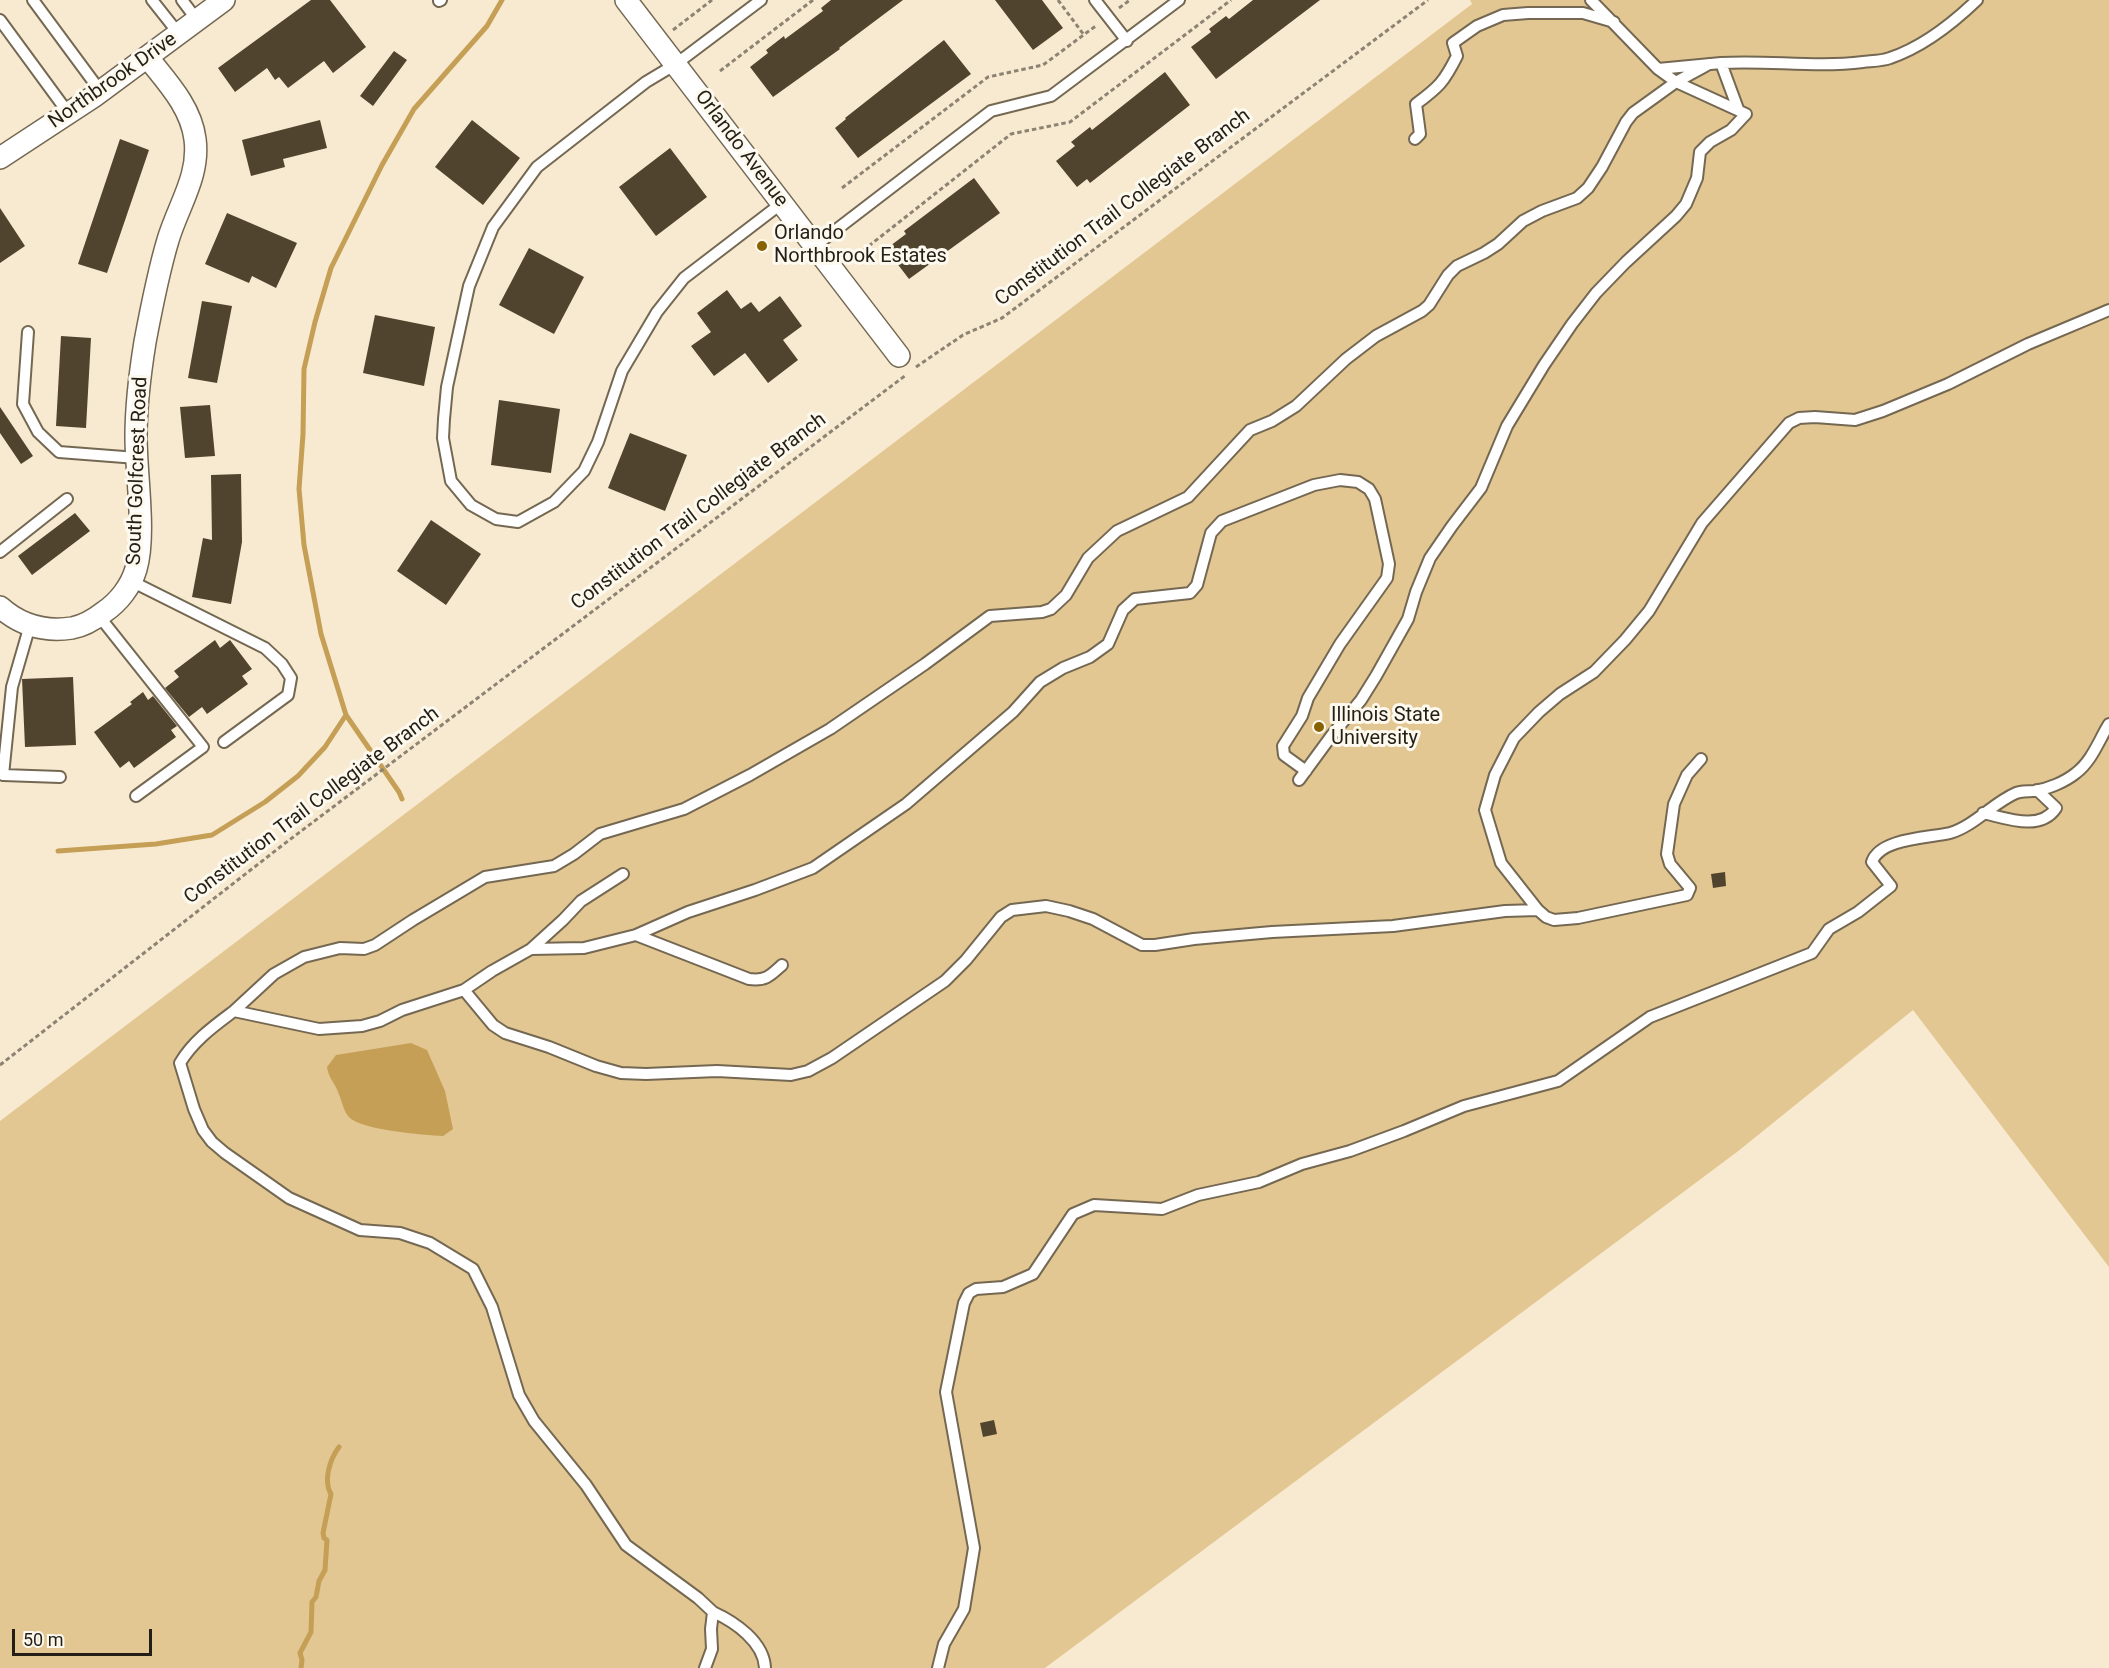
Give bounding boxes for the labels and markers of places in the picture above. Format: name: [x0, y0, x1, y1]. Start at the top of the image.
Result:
place label: Orlando Northbrook Estates: [774, 222, 947, 269]
marker: Orlando Northbrook Estates: [755, 239, 769, 253]
place label: Illinois State University: [1331, 704, 1440, 751]
marker: Illinois State University: [1312, 720, 1326, 734]

